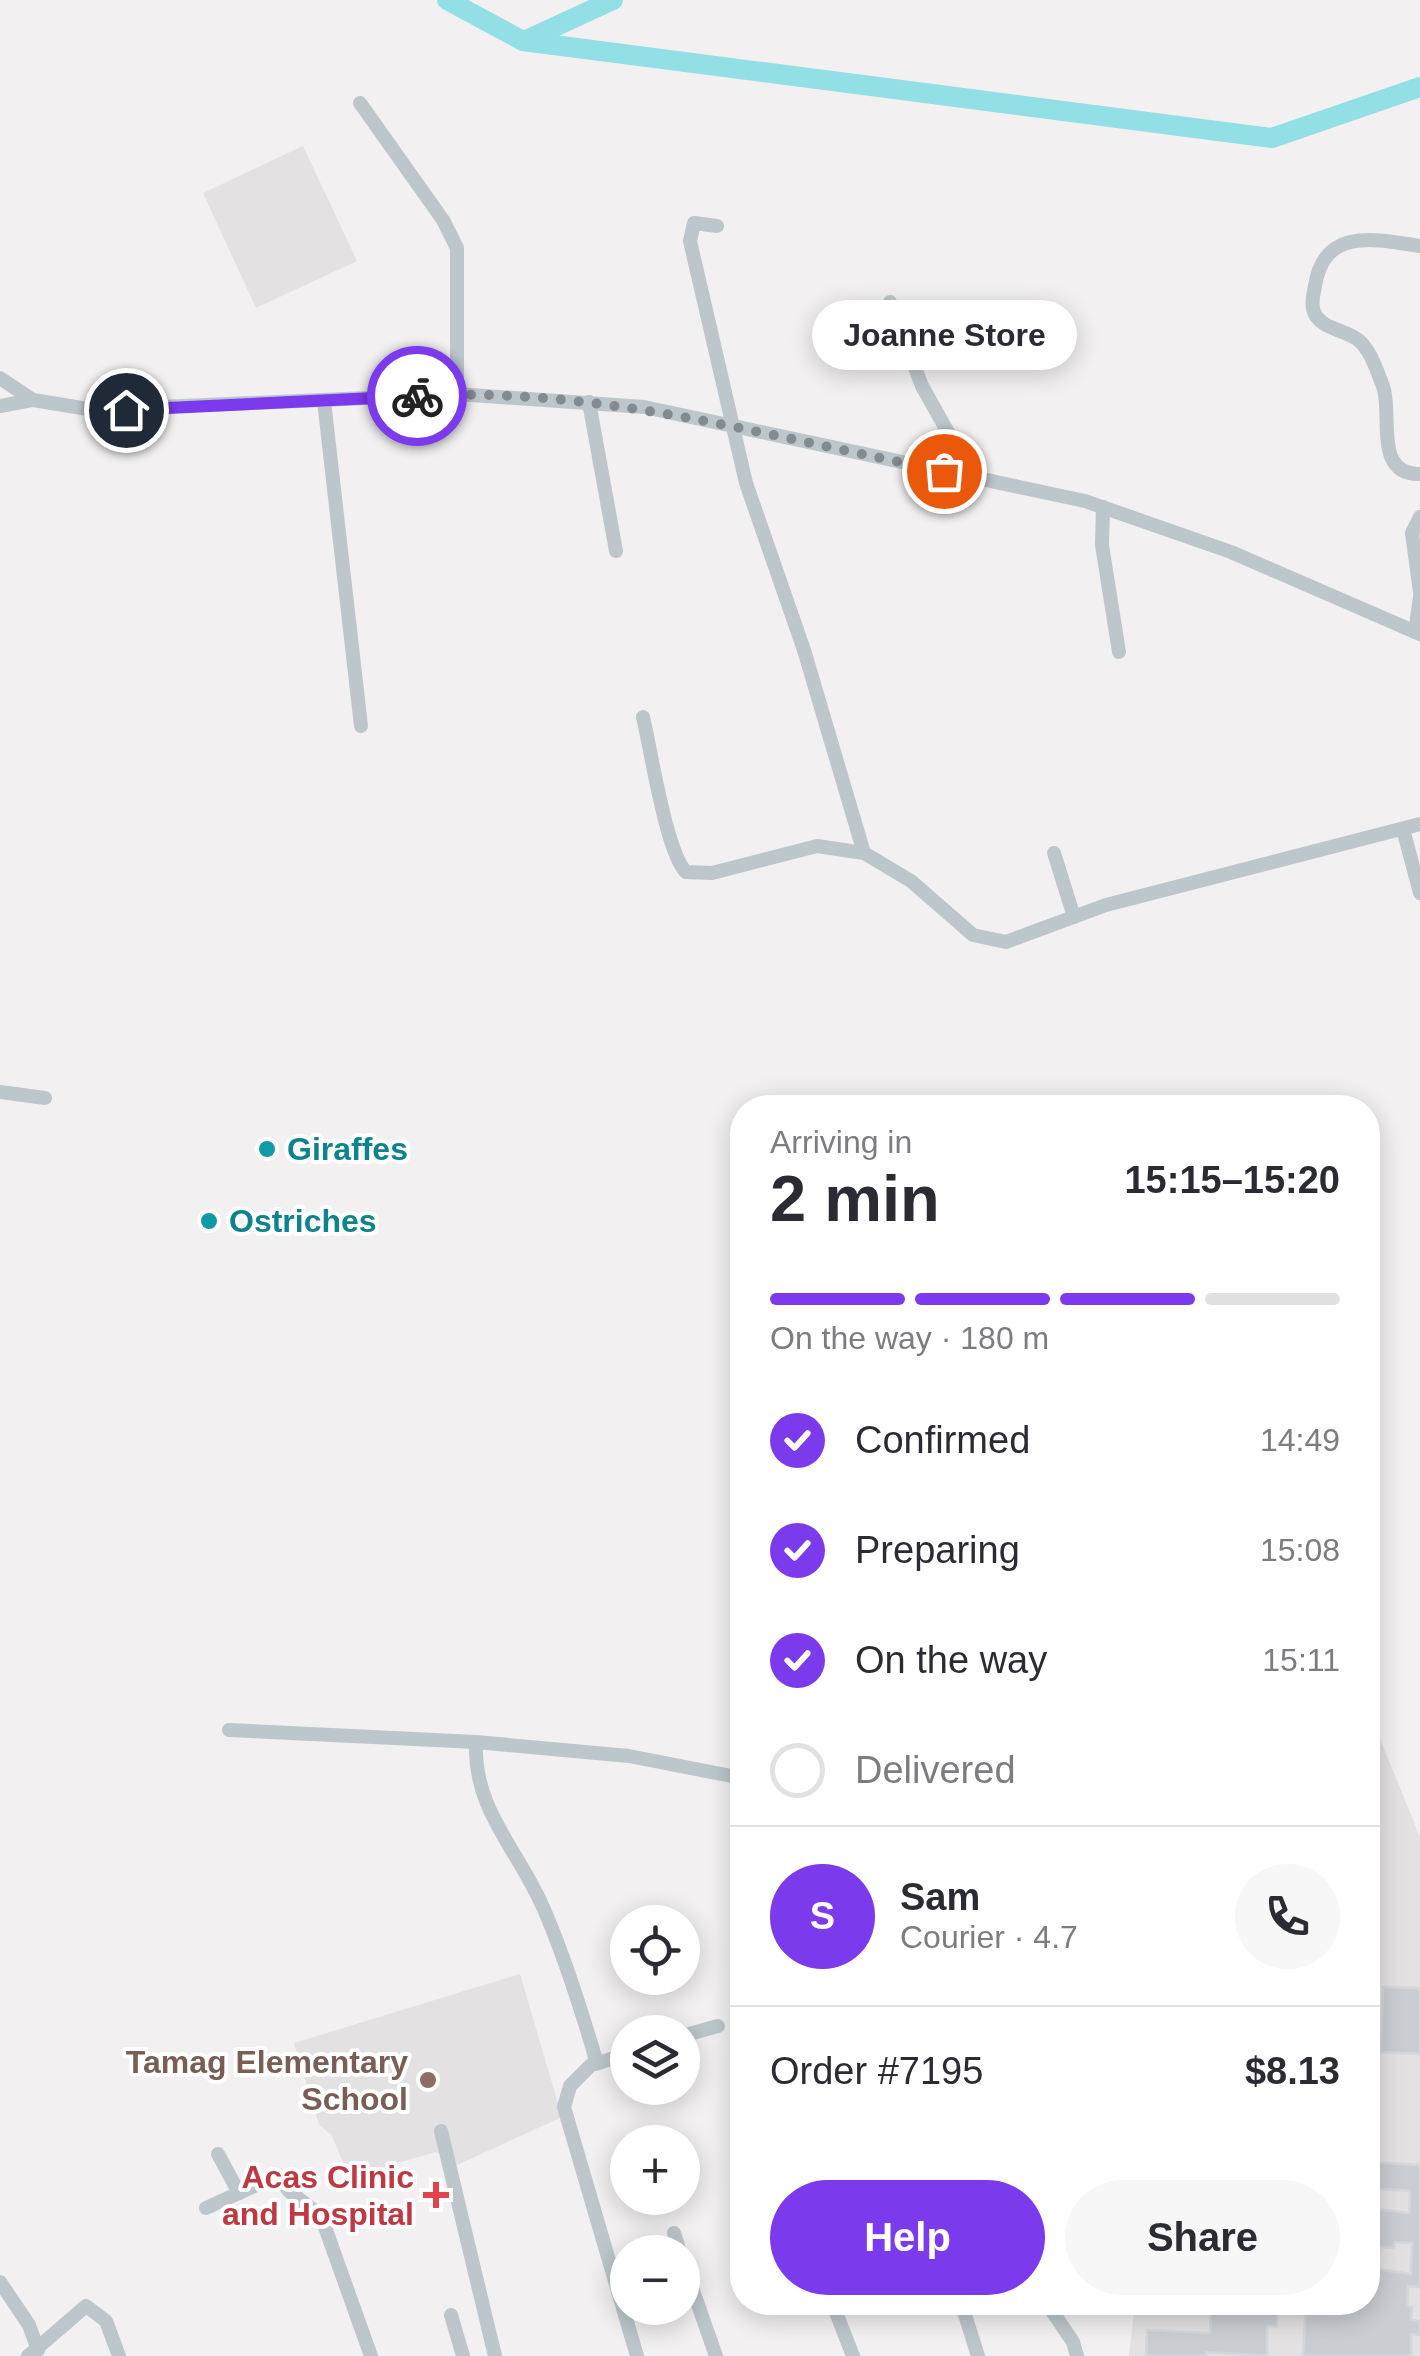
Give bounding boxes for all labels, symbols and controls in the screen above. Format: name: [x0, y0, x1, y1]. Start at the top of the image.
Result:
callout: Joanne Store: [812, 301, 1076, 371]
text: Joanne Store: [843, 317, 1046, 353]
courier: [367, 346, 467, 446]
pin: [84, 368, 169, 453]
icon: bike: [390, 369, 445, 424]
icon: home: [99, 383, 154, 438]
pin: [902, 429, 987, 514]
icon: bag: [917, 444, 972, 499]
text: Arriving in: [770, 1124, 912, 1160]
place label: Giraffes: [287, 1131, 408, 1167]
marker: Giraffes: [256, 1138, 278, 1160]
text: 15:15–15:20: [1124, 1159, 1340, 1201]
text: 2 min: [770, 1162, 940, 1235]
place label: Ostriches: [229, 1203, 377, 1239]
marker: Ostriches: [198, 1210, 220, 1232]
text: On the way · 180 m: [770, 1320, 1049, 1356]
icon: check: [770, 1413, 825, 1468]
text: Confirmed: [855, 1419, 1030, 1461]
text: 14:49: [1260, 1422, 1340, 1458]
icon: check: [770, 1523, 825, 1578]
text: Preparing: [855, 1529, 1020, 1571]
text: 15:08: [1260, 1532, 1340, 1568]
icon: check: [770, 1633, 825, 1688]
text: On the way: [855, 1639, 1047, 1681]
text: 15:11: [1262, 1642, 1340, 1678]
text: Delivered: [855, 1749, 1016, 1791]
button: phone: [1235, 1864, 1340, 1969]
text: Sam: [900, 1876, 980, 1918]
text: S: [810, 1895, 835, 1937]
map controls: [610, 1905, 700, 2325]
button: locate: [610, 1905, 700, 1995]
text: Courier · 4.7: [900, 1919, 1078, 1955]
button: layers: [610, 2015, 700, 2105]
place label: Tamag Elementary School: [126, 2044, 408, 2117]
text: Order #7195: [770, 2050, 983, 2092]
text: $8.13: [1245, 2050, 1340, 2092]
marker: Tamag Elementary School: [417, 2069, 439, 2091]
button: +: [610, 2125, 700, 2215]
place label: Acas Clinic and Hospital: [222, 2159, 414, 2232]
button: Help: [770, 2180, 1045, 2295]
button: Share: [1065, 2180, 1340, 2295]
marker: Acas Clinic and Hospital: [423, 2182, 449, 2208]
button: −: [610, 2235, 700, 2325]

